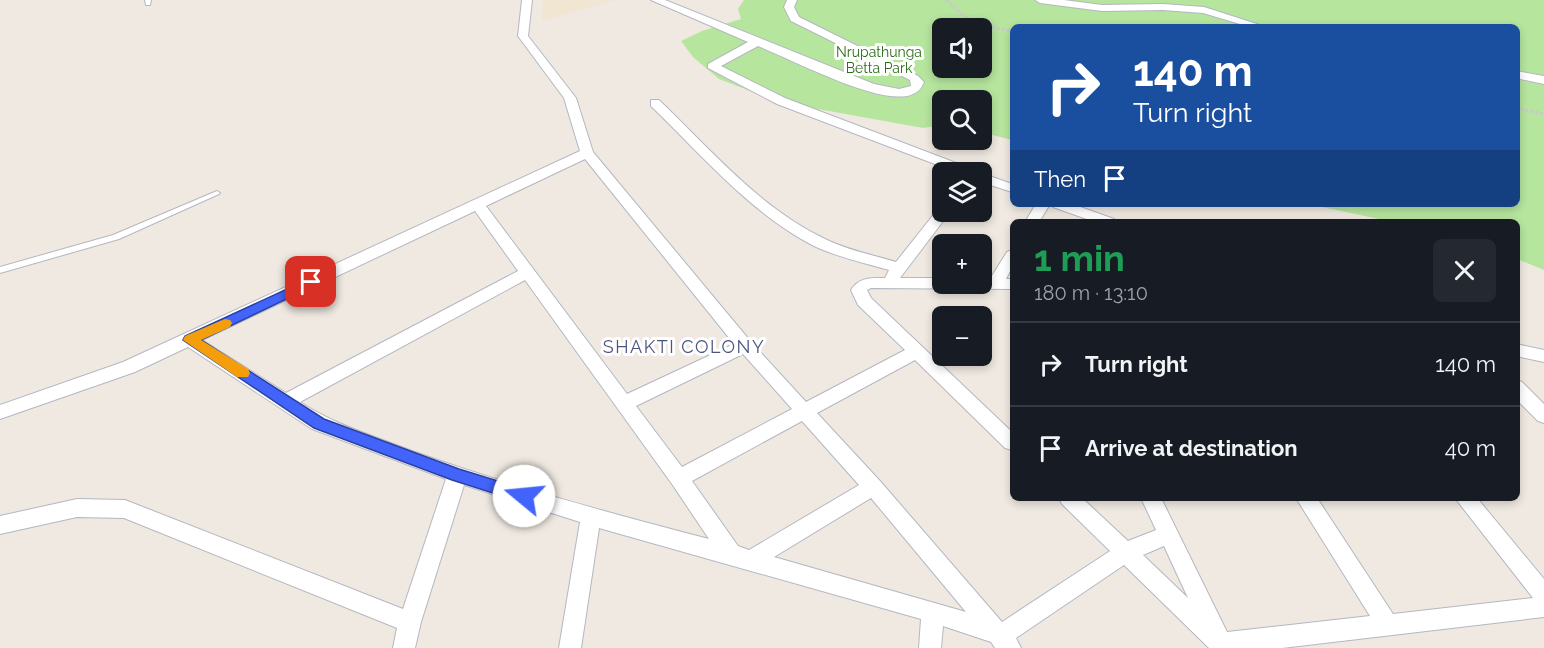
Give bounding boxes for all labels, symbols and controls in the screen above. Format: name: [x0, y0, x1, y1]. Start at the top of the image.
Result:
map controls: [932, 18, 992, 366]
button: sound: [932, 18, 992, 78]
park label: Nrupathunga Betta Park: [836, 44, 922, 76]
text: 140 m: [1133, 47, 1253, 96]
icon: right: [1034, 48, 1112, 126]
button: search: [932, 90, 992, 150]
text: Turn right: [1133, 97, 1252, 128]
button: layers: [932, 162, 992, 222]
icon: arrive: [1098, 162, 1131, 195]
text: Then: [1034, 166, 1086, 192]
button: +: [932, 234, 992, 294]
text: 1 min: [1034, 237, 1125, 279]
button: close: [1433, 239, 1496, 302]
pin: [285, 256, 336, 307]
icon: arrive: [294, 265, 327, 298]
text: 180 m · 13:10: [1034, 281, 1148, 305]
button: −: [932, 306, 992, 366]
district label: SHAKTI COLONY: [603, 336, 765, 357]
icon: right: [1034, 348, 1067, 381]
text: Turn right: [1085, 351, 1188, 377]
text: 140 m: [1435, 351, 1496, 377]
icon: arrive: [1034, 432, 1067, 465]
text: Arrive at destination: [1085, 435, 1298, 461]
text: 40 m: [1445, 435, 1496, 461]
position arrow: [492, 464, 556, 528]

